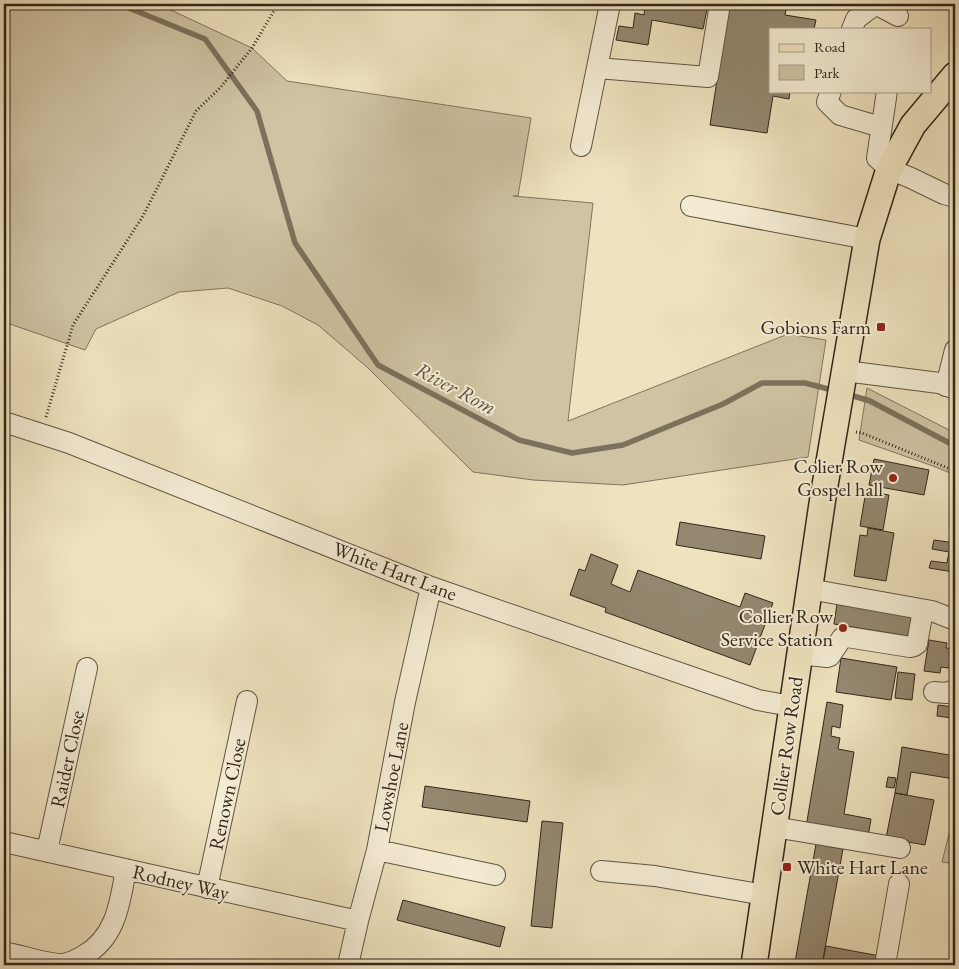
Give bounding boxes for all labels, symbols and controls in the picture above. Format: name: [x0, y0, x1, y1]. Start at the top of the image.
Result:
legend: [769, 28, 932, 92]
text: Road: [814, 37, 846, 56]
text: Park: [814, 63, 841, 82]
place label: Gobions Farm: [761, 314, 871, 340]
marker: Gobions Farm: [875, 321, 887, 333]
water label: River Rom: [411, 356, 501, 420]
place label: Colier Row Gospel hall: [793, 453, 883, 502]
marker: Colier Row Gospel hall: [887, 472, 899, 484]
street label: White Hart Lane: [329, 535, 461, 607]
place label: Collier Row Service Station: [721, 603, 833, 652]
marker: Collier Row Service Station: [837, 622, 849, 634]
street label: Collier Row Road: [763, 674, 809, 817]
street label: Raider Close: [44, 708, 90, 810]
street label: Lowshoe Lane: [368, 720, 414, 834]
street label: Renown Close: [202, 736, 252, 852]
place label: White Hart Lane: [797, 854, 928, 880]
street label: Rodney Way: [130, 858, 232, 906]
marker: White Hart Lane: [781, 861, 793, 873]

